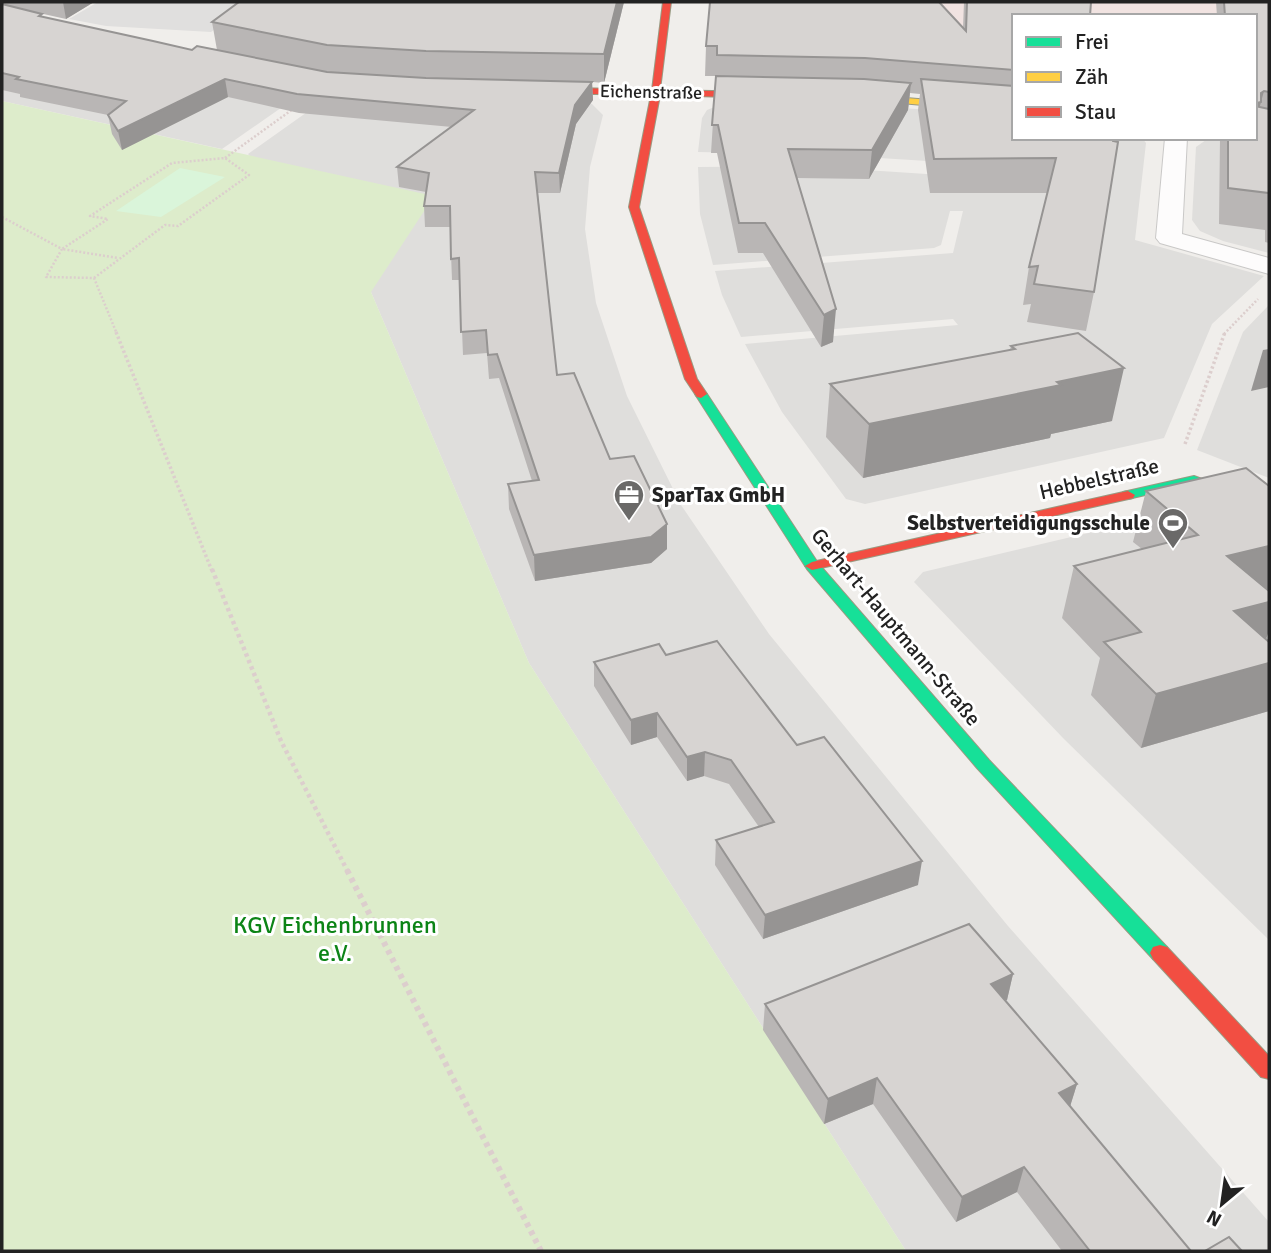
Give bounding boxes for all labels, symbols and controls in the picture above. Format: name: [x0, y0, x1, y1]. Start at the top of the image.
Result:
legend: [1012, 14, 1257, 140]
text: Frei: [1075, 29, 1109, 55]
text: Zäh: [1075, 64, 1109, 90]
street label: Eichenstraße: [600, 80, 702, 104]
text: Stau: [1075, 99, 1116, 125]
street label: Hebbelstraße: [1037, 453, 1161, 505]
office icon: SparTax GmbH: [612, 478, 646, 522]
place label: SparTax GmbH: [652, 482, 785, 508]
sports icon: Selbstverteidigungsschule: [1156, 506, 1190, 550]
place label: Selbstverteidigungsschule: [907, 510, 1150, 536]
street label: Gerhart-Hauptmann-Straße: [806, 523, 986, 731]
park label: KGV Eichenbrunnen e.V.: [233, 910, 437, 968]
north arrow: [1187, 1169, 1257, 1239]
text: N: [1203, 1204, 1226, 1232]

